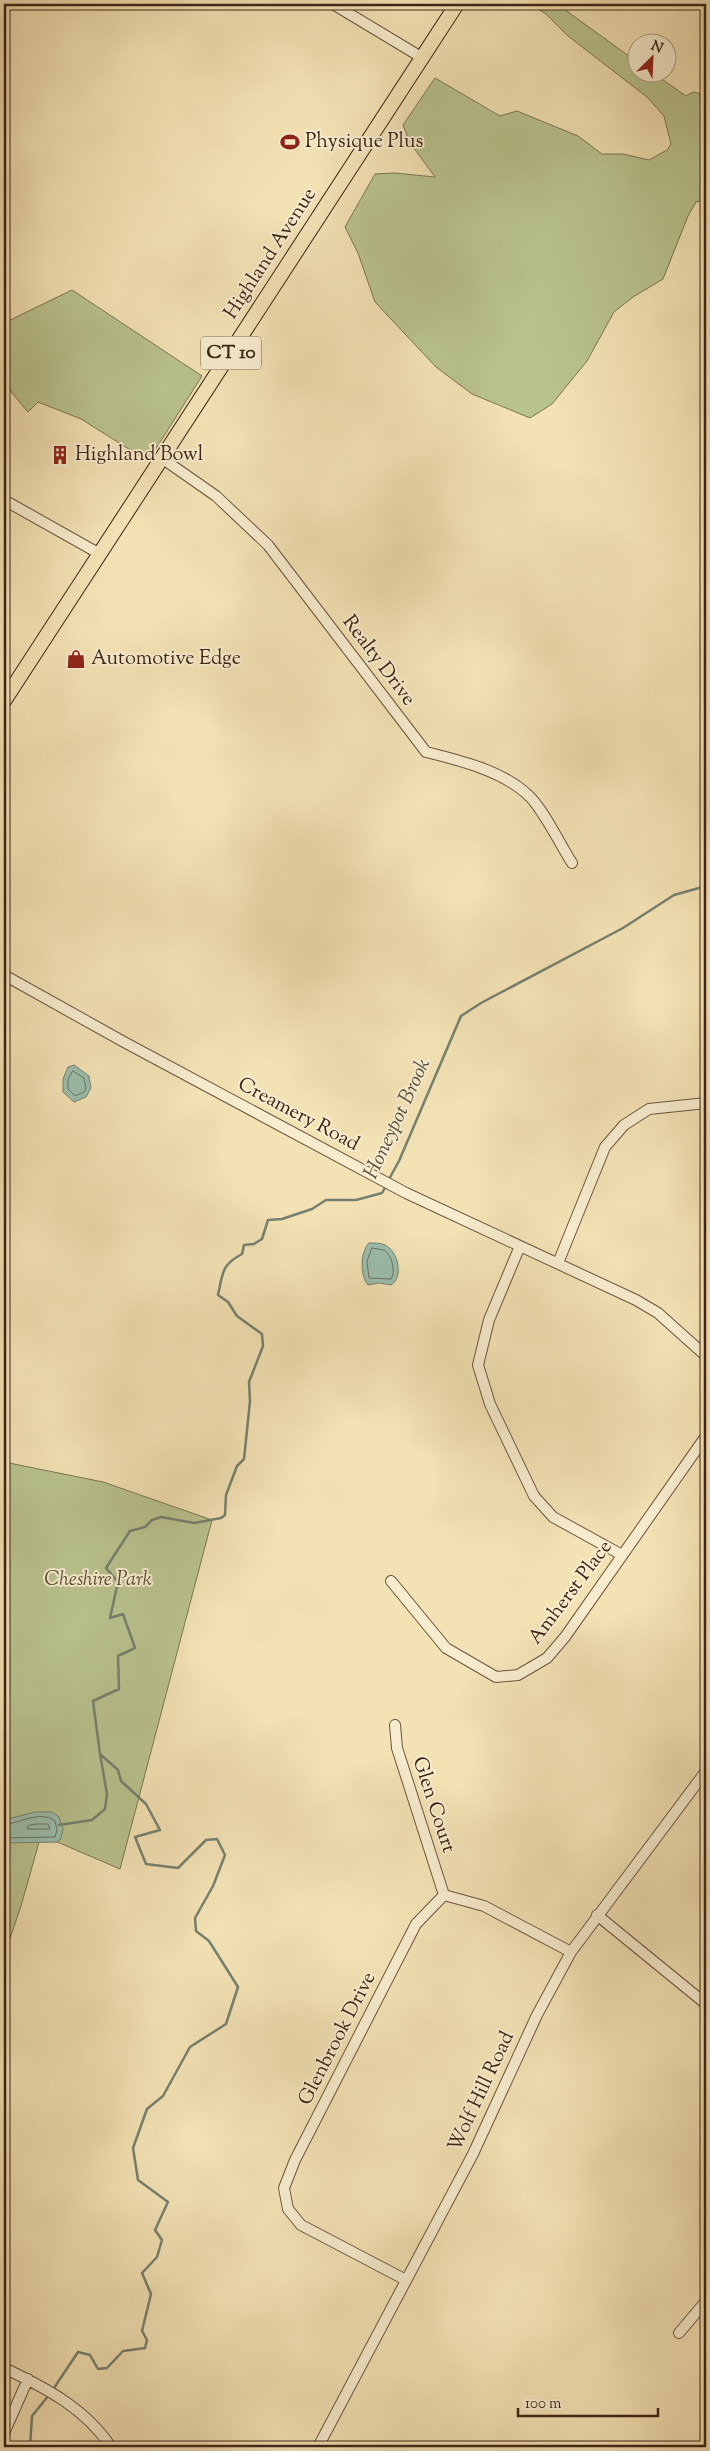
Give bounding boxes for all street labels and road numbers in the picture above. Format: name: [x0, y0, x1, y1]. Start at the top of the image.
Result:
street label: Highland Avenue: [218, 182, 324, 326]
road number: CT 10: [201, 336, 261, 369]
street label: Realty Drive: [334, 610, 422, 712]
street label: Creamery Road: [232, 1071, 364, 1159]
street label: Amherst Place: [522, 1535, 620, 1651]
street label: Glen Court: [404, 1753, 462, 1857]
street label: Glenbrook Drive: [292, 1967, 384, 2111]
street label: Wolf Hill Road: [441, 2027, 523, 2157]

